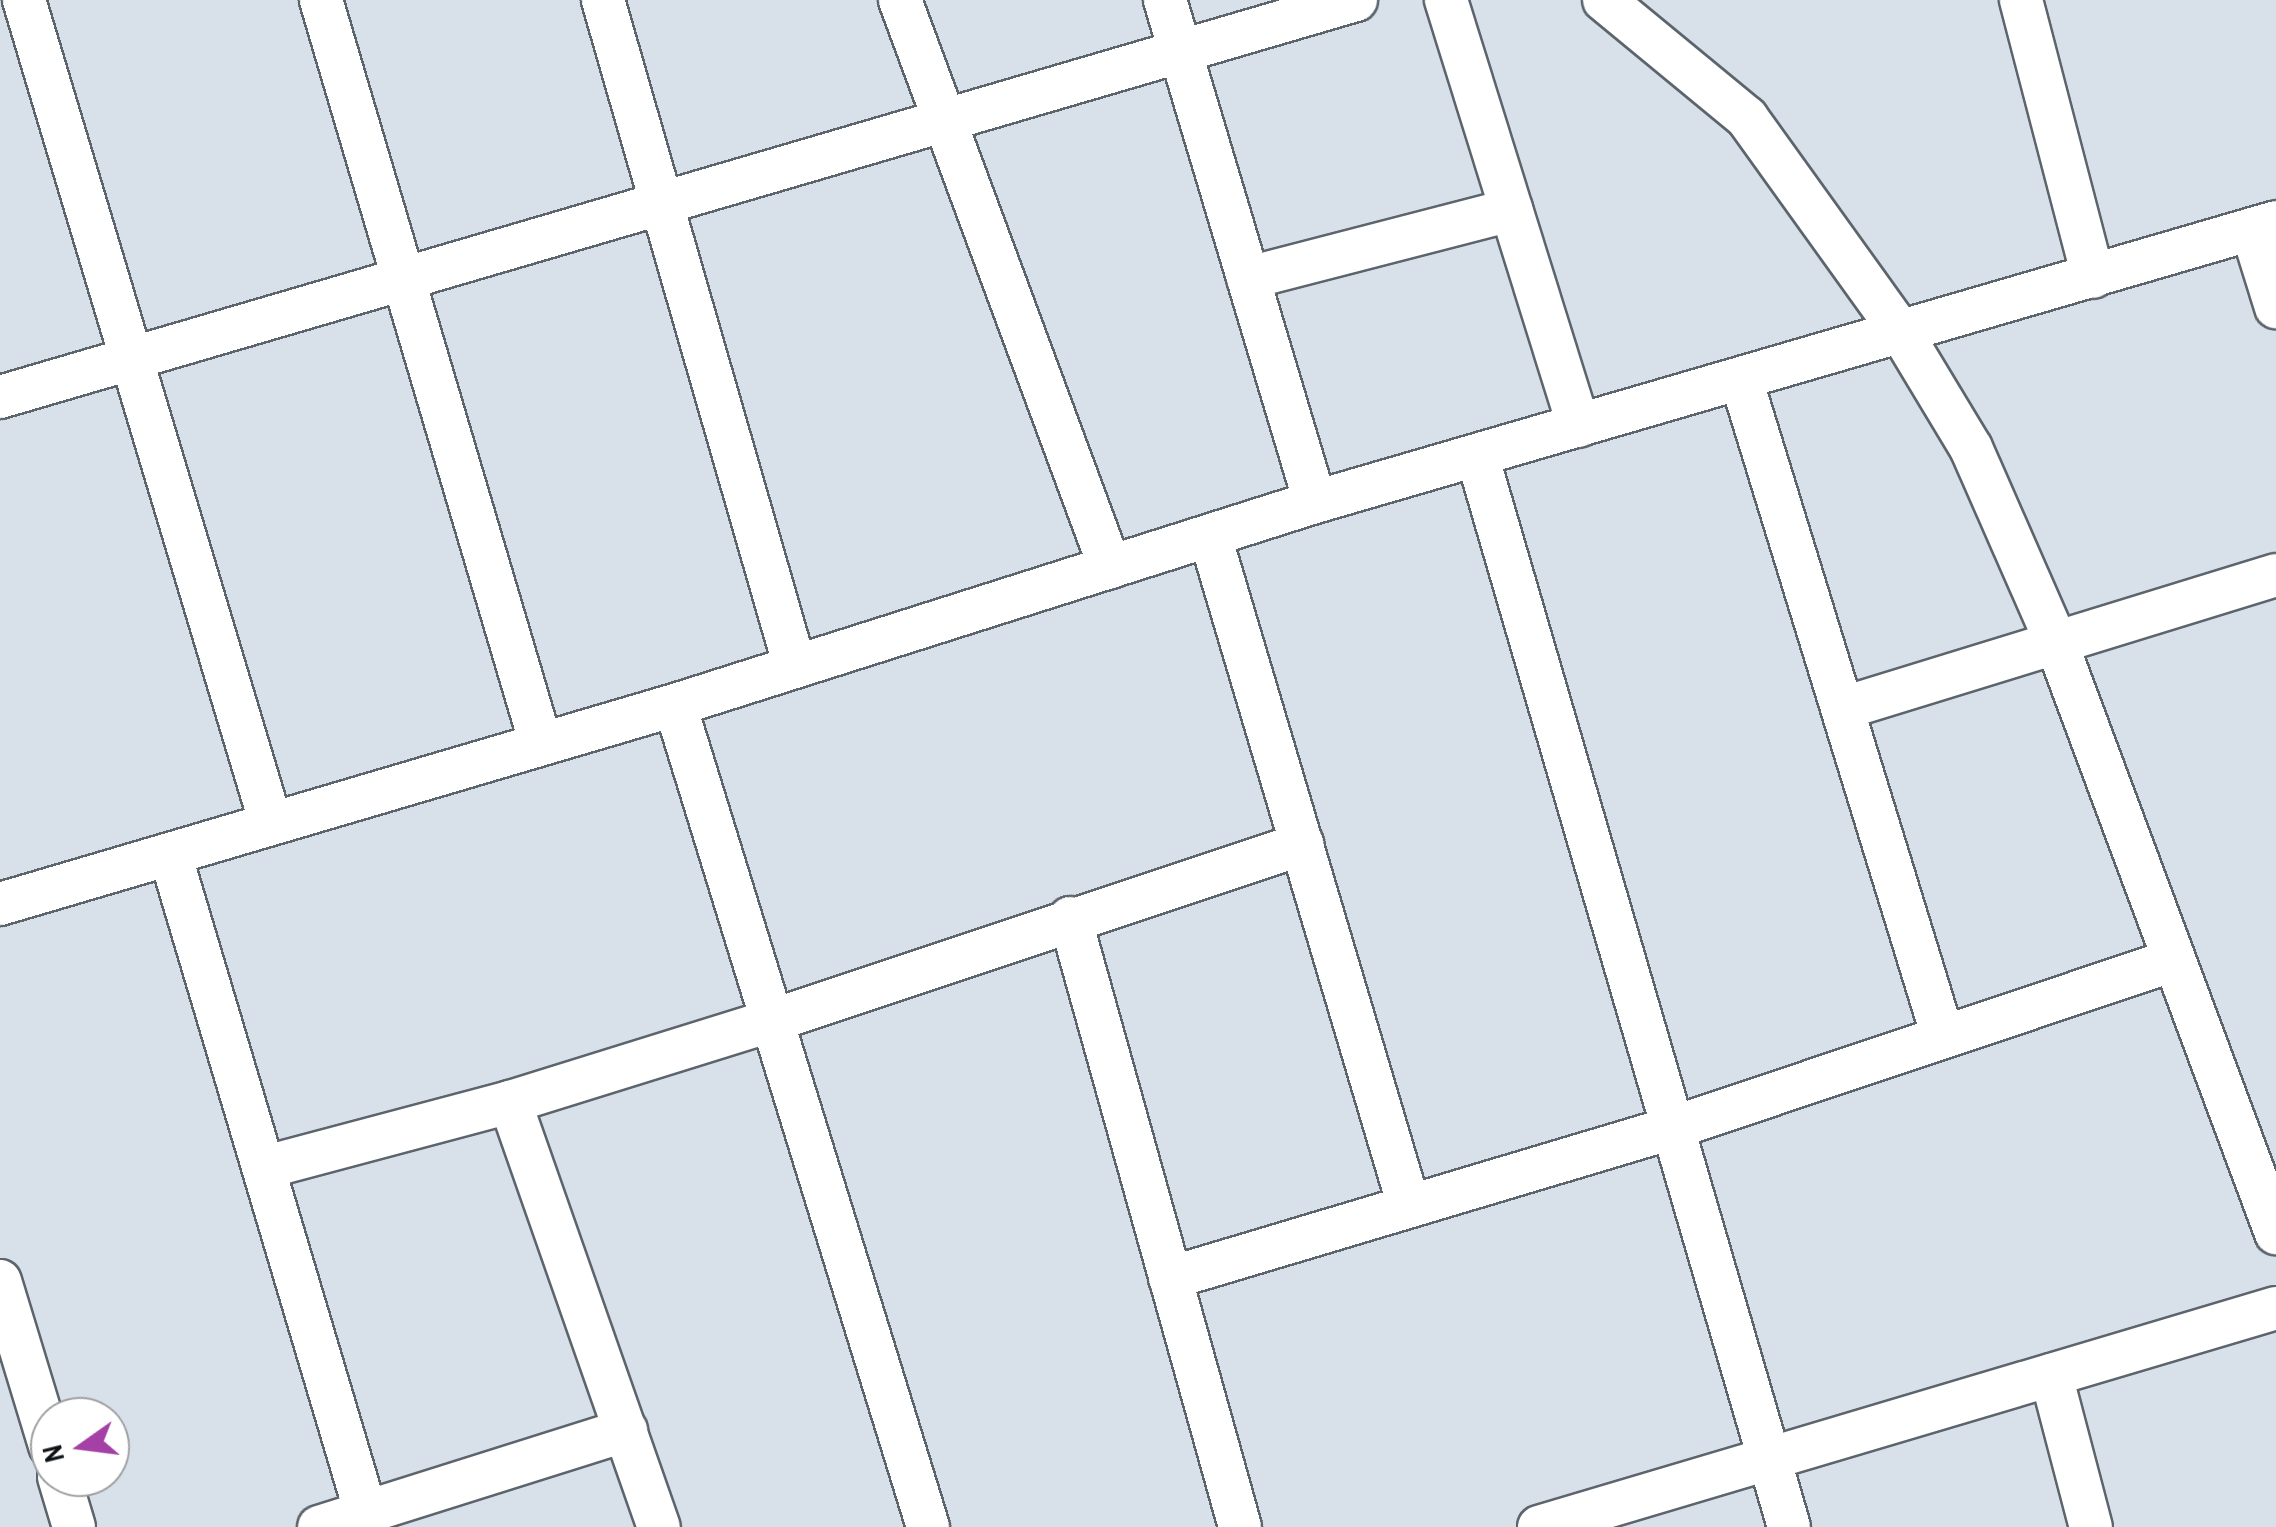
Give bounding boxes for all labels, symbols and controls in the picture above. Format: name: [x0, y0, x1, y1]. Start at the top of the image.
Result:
north arrow: [30, 1397, 130, 1497]
text: N: [32, 1441, 73, 1466]

